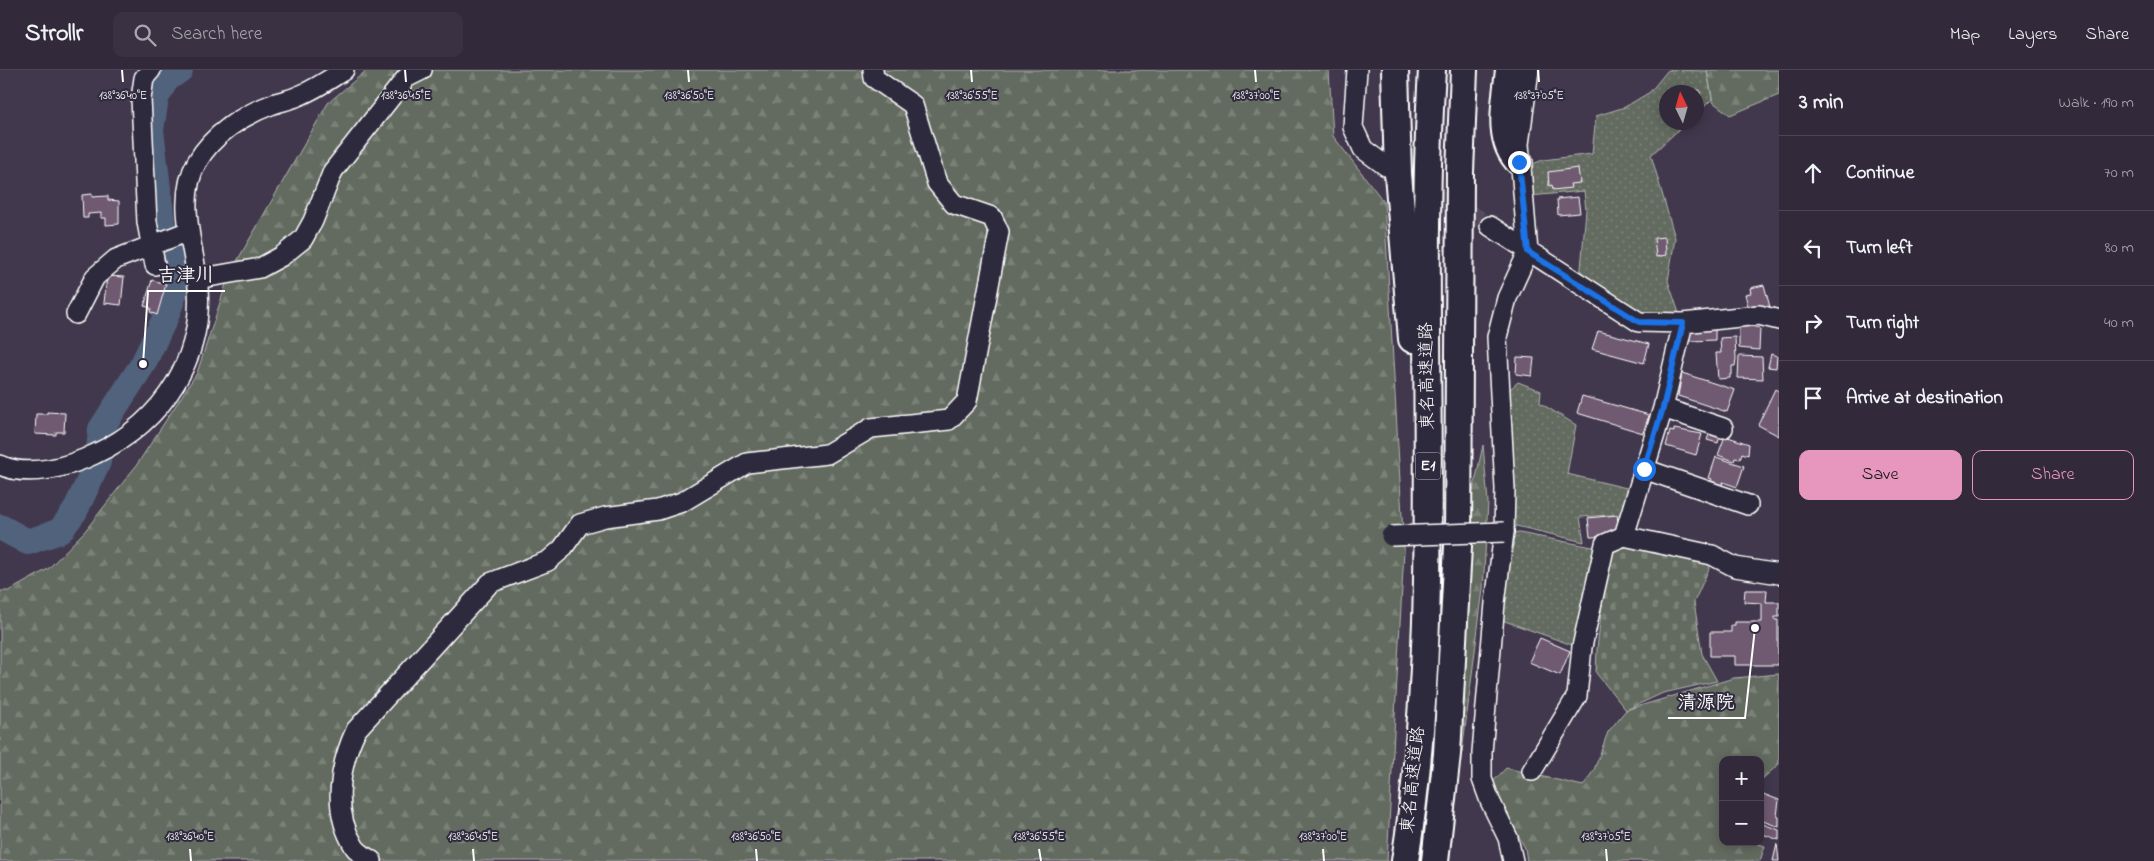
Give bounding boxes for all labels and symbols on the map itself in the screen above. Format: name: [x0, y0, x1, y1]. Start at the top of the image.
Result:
north arrow: [1659, 85, 1704, 130]
text: 138°36'40"E: [99, 87, 147, 105]
text: 138°36'45"E: [381, 87, 431, 105]
text: 138°36'50"E: [664, 87, 714, 105]
text: 138°36'55"E: [946, 87, 998, 105]
text: 138°37'00"E: [1232, 87, 1280, 105]
text: 138°37'05"E: [1514, 87, 1564, 105]
route end: [1508, 151, 1531, 174]
callout: 吉津川: [148, 257, 225, 291]
text: 吉津川: [157, 263, 215, 290]
street label: 東名高速道路: [1414, 322, 1442, 430]
road number: E1: [1416, 452, 1440, 480]
route start: [1633, 458, 1656, 481]
callout: 清源院: [1668, 684, 1745, 718]
text: 清源院: [1677, 690, 1735, 717]
street label: 東名高速道路: [1395, 725, 1433, 835]
text: 138°36'40"E: [166, 828, 214, 846]
text: 138°36'45"E: [448, 828, 498, 846]
text: 138°36'50"E: [731, 828, 781, 846]
text: 138°36'55"E: [1013, 828, 1065, 846]
text: 138°37'00"E: [1299, 828, 1347, 846]
text: 138°37'05"E: [1581, 828, 1631, 846]

